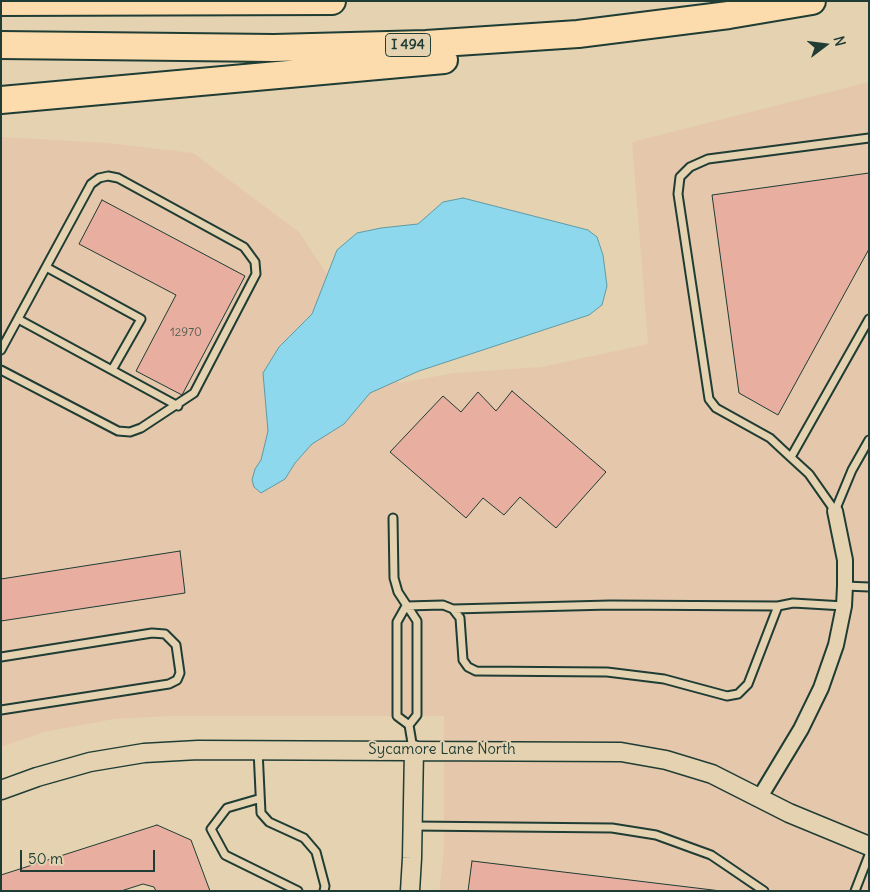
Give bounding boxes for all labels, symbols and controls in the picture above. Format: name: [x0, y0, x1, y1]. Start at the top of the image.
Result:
north arrow: [800, 20, 850, 70]
road number: I 494: [386, 34, 430, 56]
text: N: [830, 34, 849, 48]
house number: 12970: [170, 326, 202, 340]
street label: Sycamore Lane North: [368, 741, 516, 759]
scale bar: [22, 840, 158, 872]
text: 50 m: [28, 849, 63, 868]

